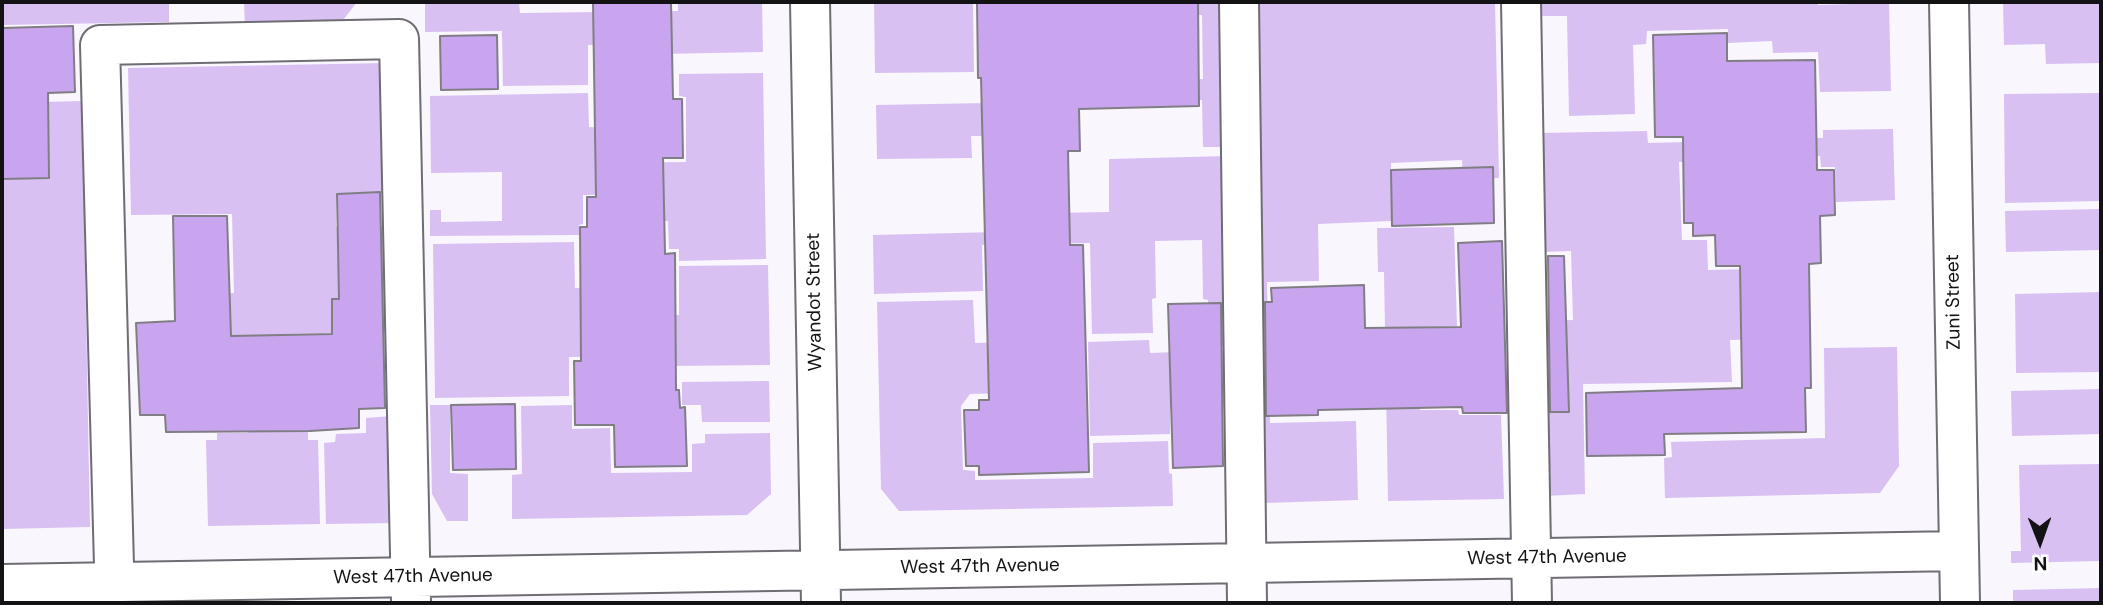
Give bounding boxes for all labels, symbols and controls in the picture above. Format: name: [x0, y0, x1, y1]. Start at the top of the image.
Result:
street label: Wyandot Street: [802, 232, 828, 372]
street label: Zuni Street: [1942, 254, 1966, 350]
north arrow: [2005, 507, 2075, 577]
street label: West 47th Avenue: [1467, 545, 1627, 571]
text: N: [2033, 551, 2048, 576]
street label: West 47th Avenue: [900, 554, 1060, 580]
street label: West 47th Avenue: [333, 564, 493, 590]

